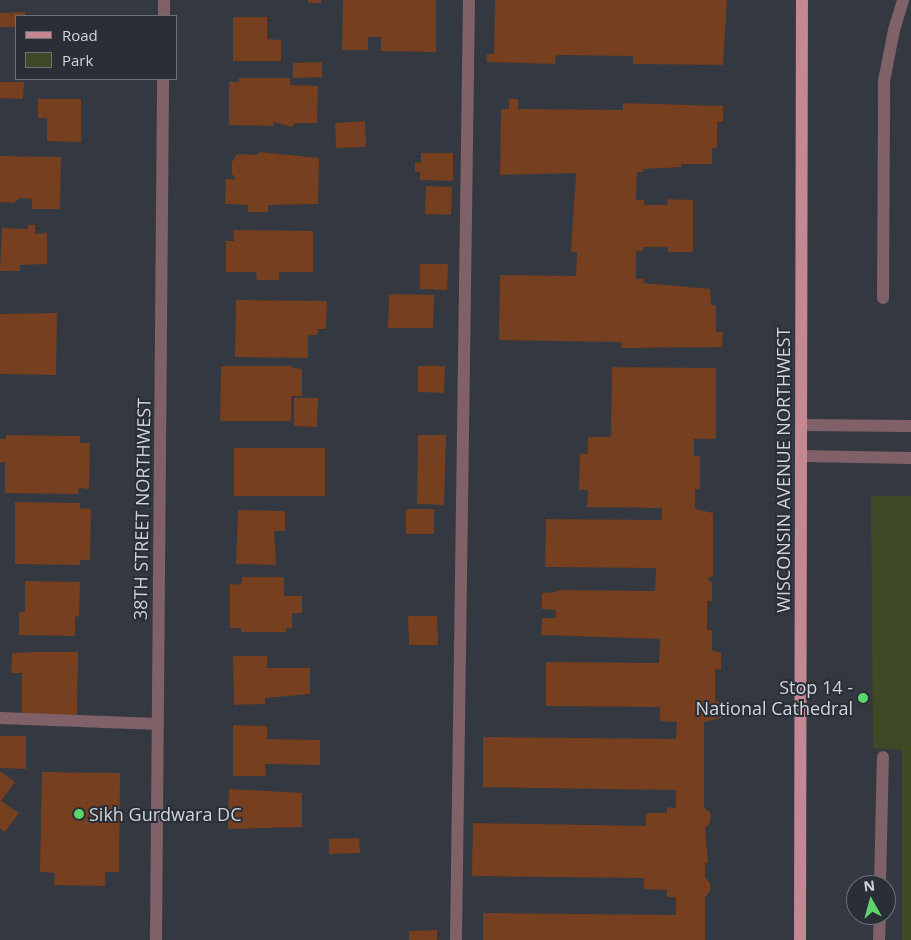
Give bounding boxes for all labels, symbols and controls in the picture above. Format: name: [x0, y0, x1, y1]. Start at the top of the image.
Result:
legend: [15, 15, 178, 80]
text: Road: [62, 25, 98, 45]
text: Park: [62, 50, 93, 70]
street label: WISCONSIN AVENUE NORTHWEST: [772, 327, 794, 613]
street label: 38TH STREET NORTHWEST: [129, 398, 155, 620]
place label: Stop 14 - National Cathedral: [696, 677, 853, 720]
marker: Stop 14 - National Cathedral: [857, 692, 869, 704]
place label: Sikh Gurdwara DC: [89, 803, 241, 825]
marker: Sikh Gurdwara DC: [73, 808, 85, 820]
north arrow: [846, 875, 896, 925]
text: N: [862, 875, 876, 896]

